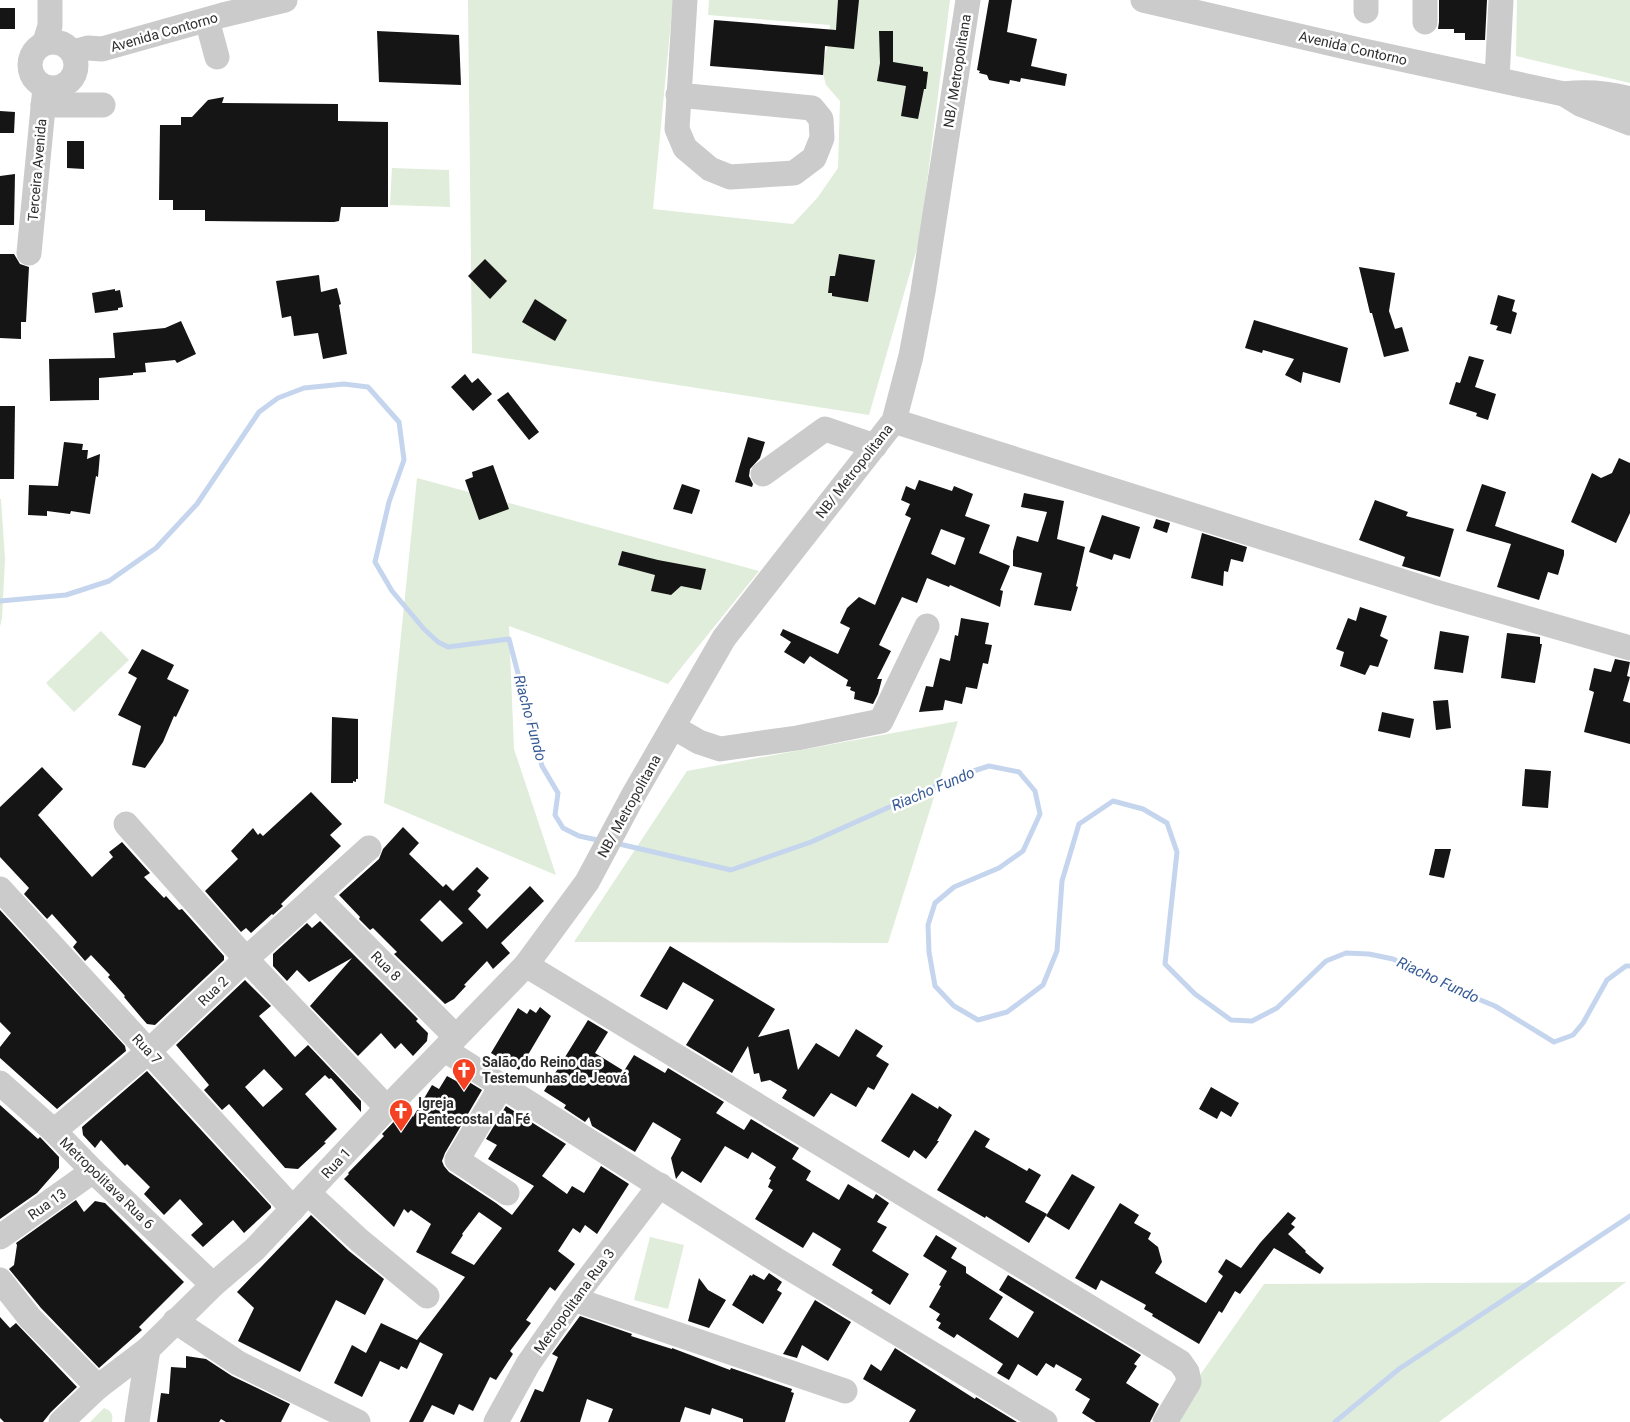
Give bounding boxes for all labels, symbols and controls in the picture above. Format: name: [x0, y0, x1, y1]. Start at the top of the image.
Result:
street label: Avenida Contorno: [109, 9, 219, 55]
street label: NB/ Metropolitana: [940, 13, 974, 129]
street label: Avenida Contorno: [1297, 28, 1409, 68]
street label: Terceira Avenida: [25, 118, 49, 222]
street label: NB/ Metropolitana: [812, 421, 896, 521]
water label: Riacho Fundo: [510, 673, 550, 763]
street label: NB/ Metropolitana: [594, 752, 664, 860]
water label: Riacho Fundo: [889, 763, 977, 815]
street label: Rua 8: [368, 948, 404, 984]
water label: Riacho Fundo: [1394, 953, 1482, 1007]
street label: Rua 2: [195, 973, 231, 1009]
street label: Rua 7: [129, 1031, 165, 1067]
place label: Salão do Reino das Testemunhas de Jeová: [482, 1054, 628, 1086]
church icon: Salão do Reino das Testemunhas de Jeová: [451, 1057, 477, 1091]
place label: Igreja Pentecostal da Fé: [418, 1095, 531, 1127]
church icon: Igreja Pentecostal da Fé: [388, 1098, 414, 1132]
street label: Metropolitava Rua 6: [57, 1134, 157, 1232]
street label: Rua 1: [318, 1145, 354, 1181]
street label: Rua 13: [25, 1185, 69, 1223]
street label: Metropolitana Rua 3: [531, 1245, 617, 1357]

